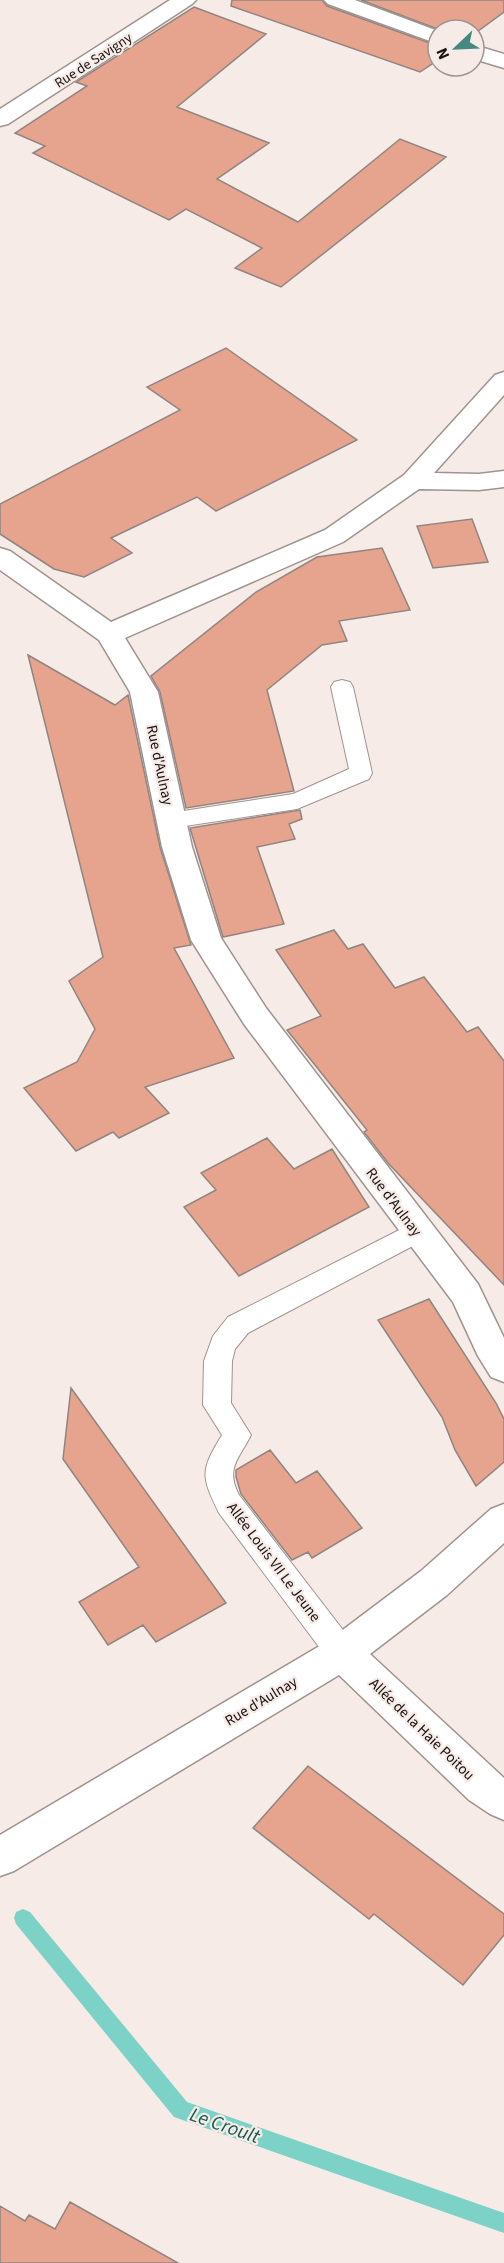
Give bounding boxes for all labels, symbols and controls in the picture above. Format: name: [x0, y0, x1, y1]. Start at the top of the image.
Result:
north arrow: [426, 18, 486, 78]
street label: Rue de Savigny: [51, 28, 137, 93]
text: N: [431, 44, 455, 63]
street label: Rue d'Aulnay: [141, 723, 178, 807]
street label: Rue d'Aulnay: [361, 1164, 426, 1241]
street label: Allée Louis VII Le Jeune: [222, 1498, 326, 1626]
street label: Rue d'Aulnay: [221, 1672, 301, 1731]
street label: Allée de la Haie Poitou: [364, 1673, 479, 1785]
water label: Le Croult: [186, 2101, 264, 2151]

